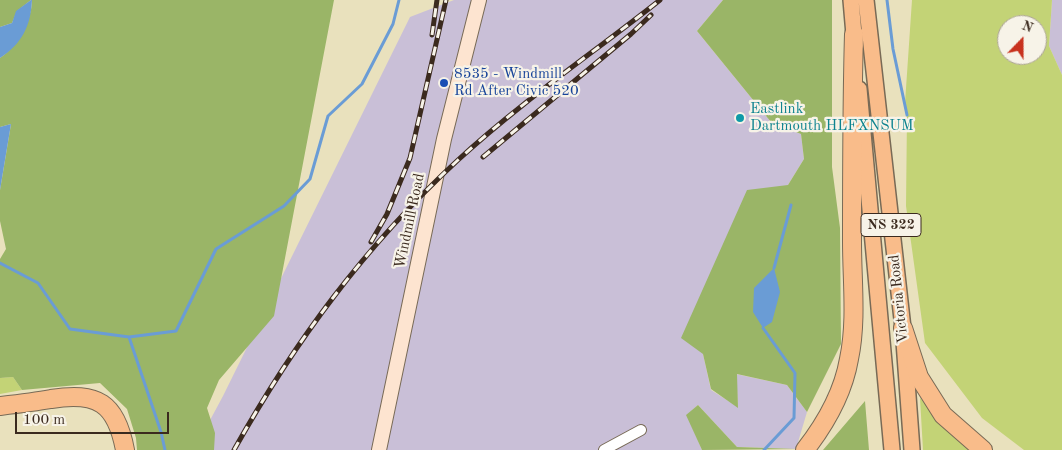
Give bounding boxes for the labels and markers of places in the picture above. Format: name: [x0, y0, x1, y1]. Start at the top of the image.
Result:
place label: 8535 - Windmill Rd After Civic 520: [454, 65, 579, 100]
marker: 8535 - Windmill Rd After Civic 520: [438, 77, 450, 89]
place label: Eastlink Dartmouth HLFXNSUM: [750, 100, 913, 135]
marker: Eastlink Dartmouth HLFXNSUM: [734, 112, 746, 124]

